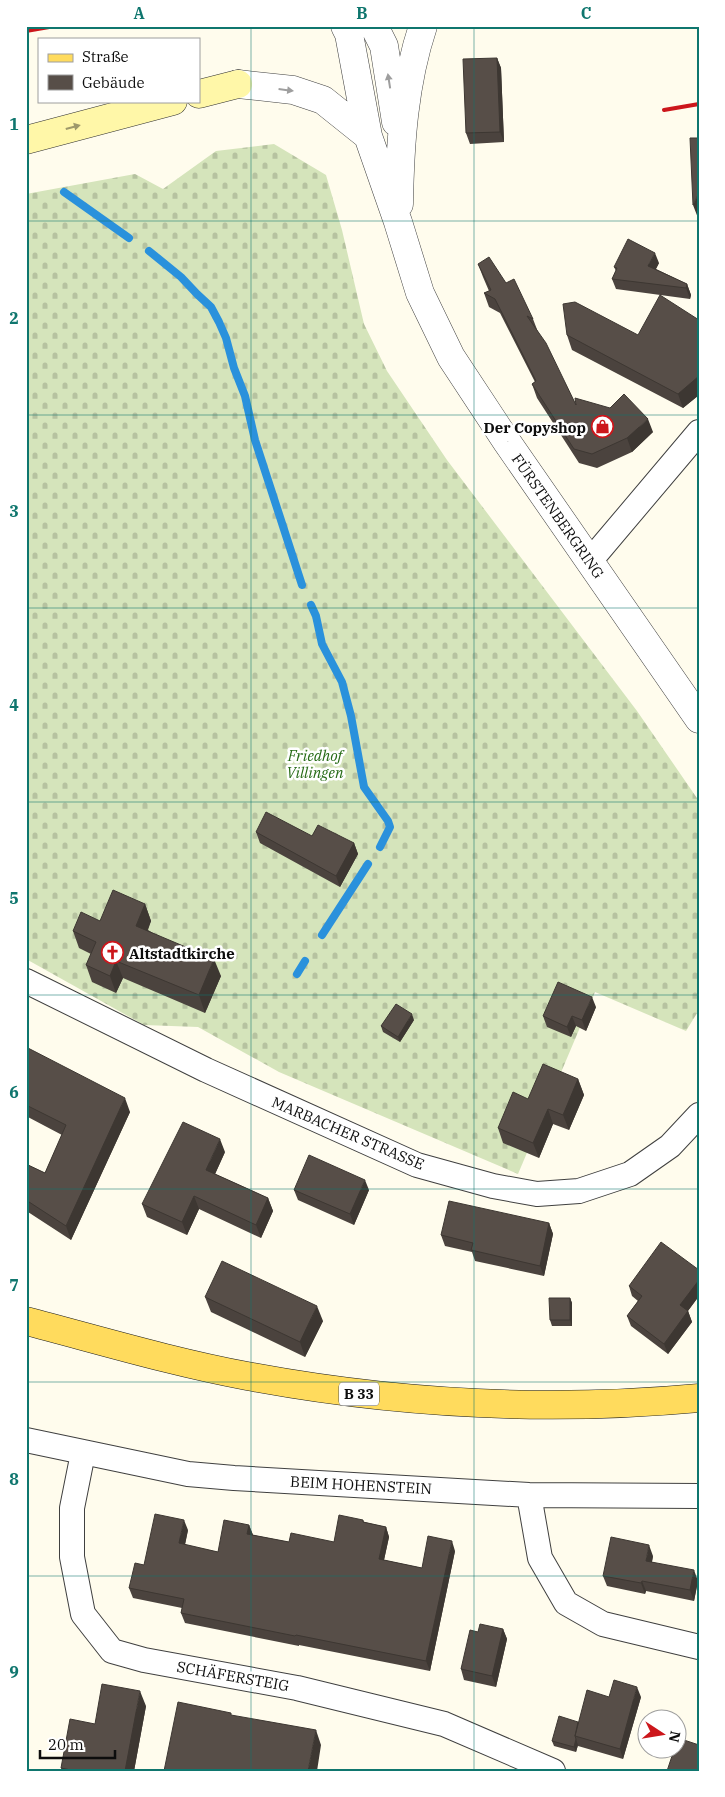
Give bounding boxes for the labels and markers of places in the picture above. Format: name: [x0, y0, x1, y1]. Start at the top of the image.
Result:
shop icon: Der Copyshop: [590, 415, 614, 439]
place label: Der Copyshop: [483, 418, 586, 437]
church icon: Altstadtkirche: [101, 941, 125, 965]
place label: Altstadtkirche: [129, 944, 235, 963]

